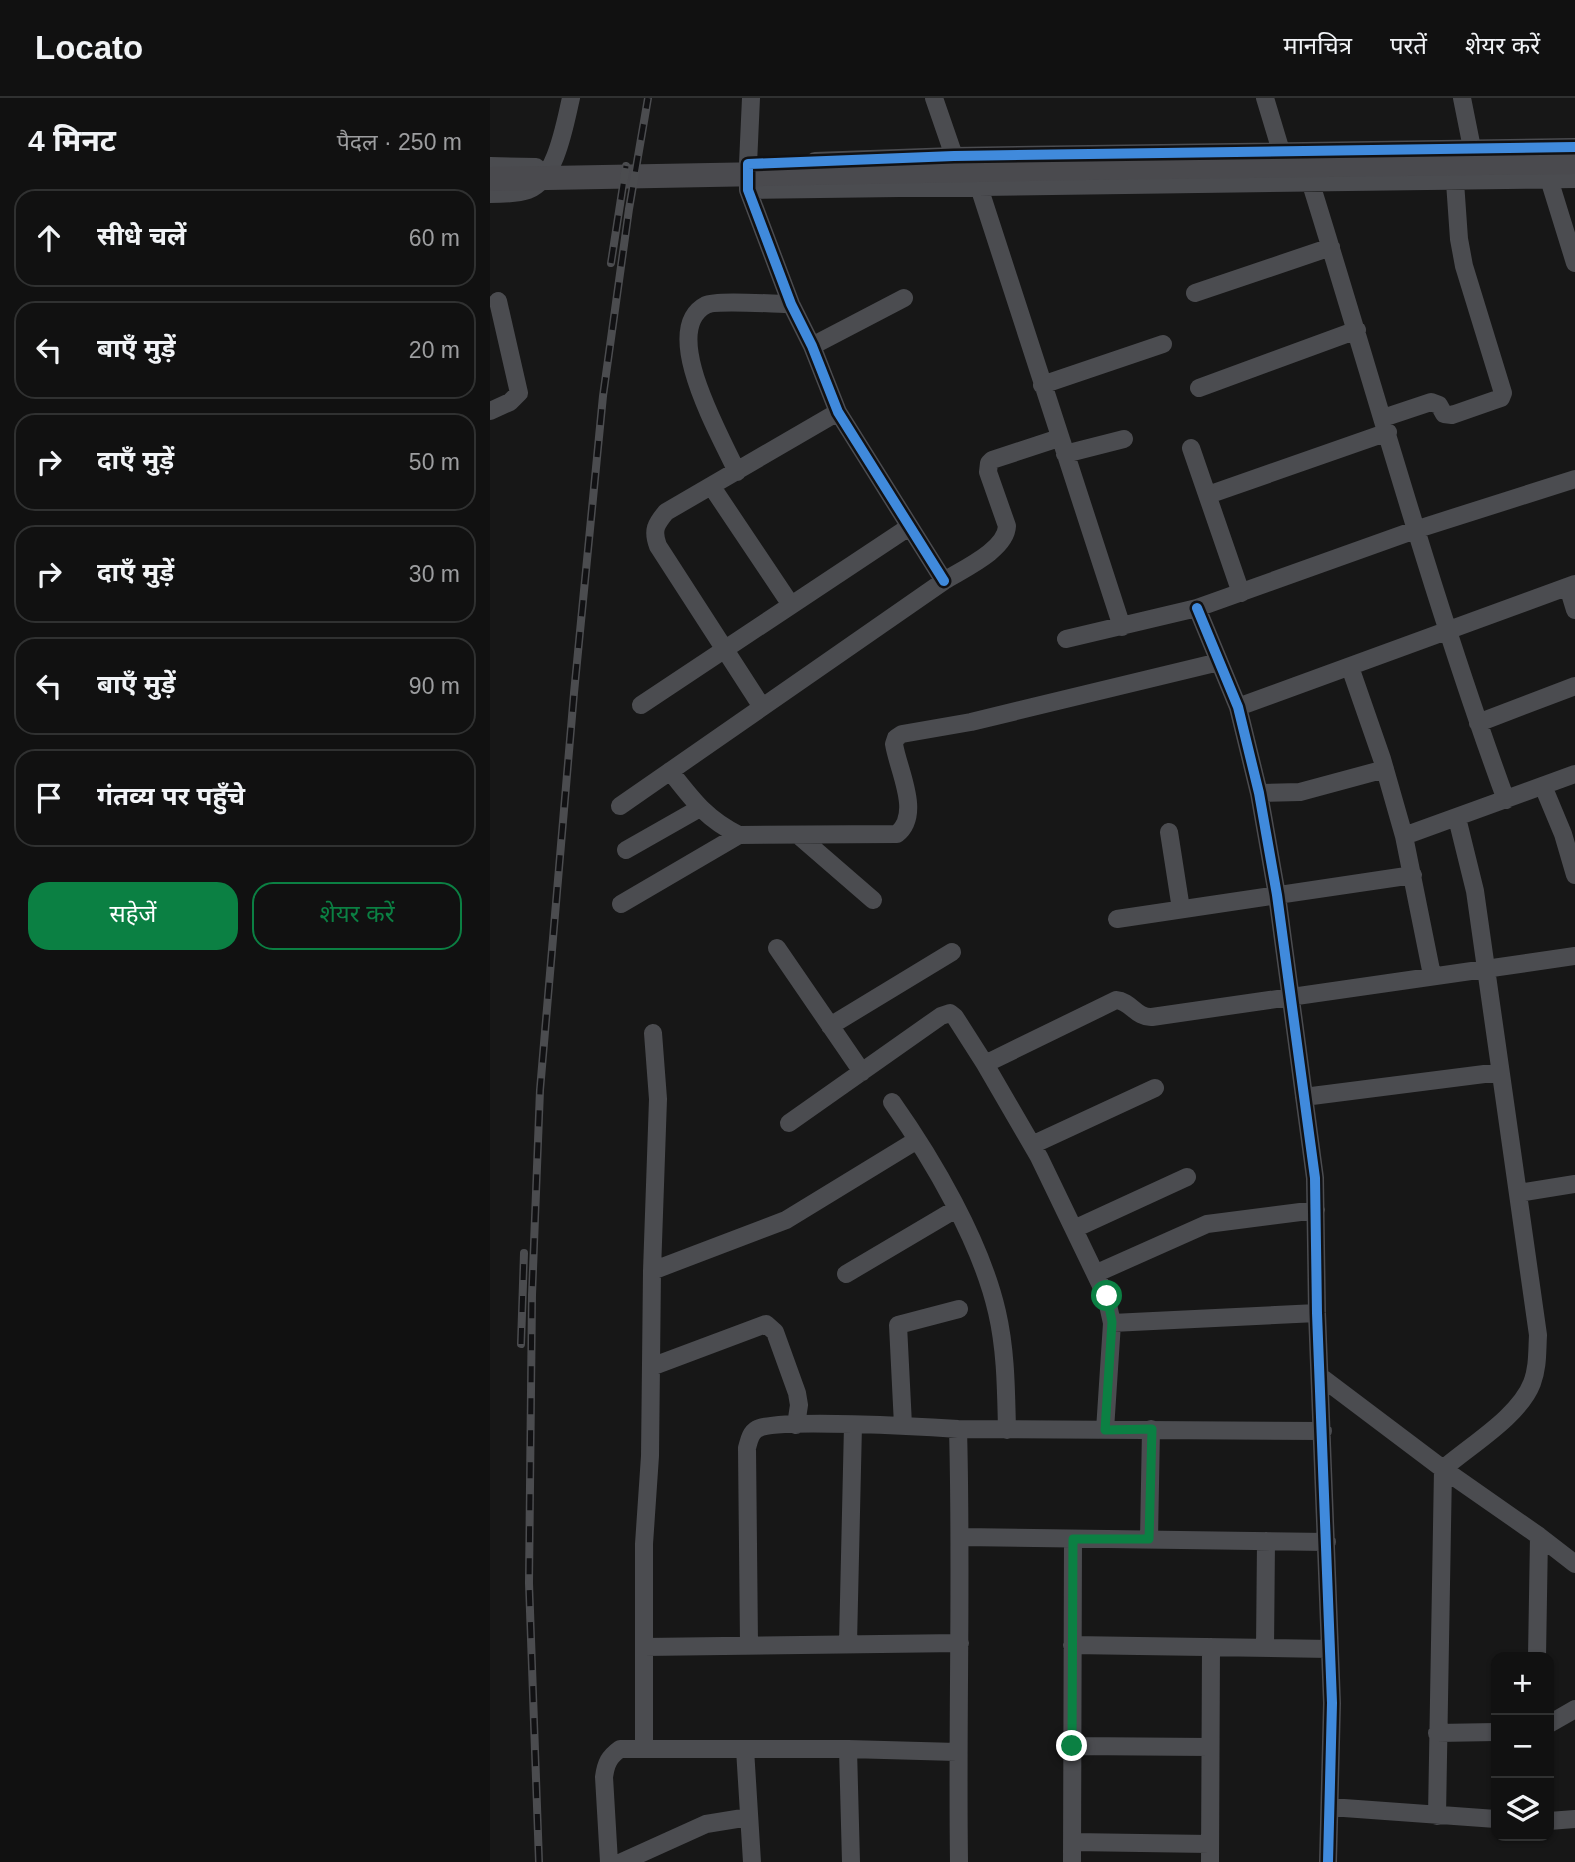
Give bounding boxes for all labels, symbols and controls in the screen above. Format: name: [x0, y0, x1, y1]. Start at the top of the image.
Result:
text: Locato: [35, 29, 143, 66]
text: मानचित्र: [1283, 32, 1352, 59]
text: परतें: [1390, 32, 1427, 59]
text: शेयर करें: [1465, 32, 1540, 59]
text: 4 मिनट: [28, 124, 116, 157]
text: पैदल · 250 m: [337, 129, 462, 155]
icon: ahead: [30, 219, 68, 257]
text: सीधे चलें: [97, 221, 186, 251]
text: 60 m: [409, 225, 460, 251]
icon: left: [30, 331, 68, 369]
text: बाएँ मुड़ें: [97, 333, 176, 363]
text: 20 m: [409, 337, 460, 363]
icon: right: [30, 443, 68, 481]
text: दाएँ मुड़ें: [97, 445, 174, 475]
text: 50 m: [409, 449, 460, 475]
icon: right: [30, 555, 68, 593]
text: दाएँ मुड़ें: [97, 557, 174, 587]
text: 30 m: [409, 561, 460, 587]
icon: left: [30, 667, 68, 705]
text: बाएँ मुड़ें: [97, 669, 176, 699]
text: 90 m: [409, 673, 460, 699]
icon: arrive: [30, 779, 68, 817]
text: गंतव्य पर पहुँचे: [97, 781, 245, 811]
button: सहेजें: [28, 882, 238, 950]
button: शेयर करें: [252, 882, 462, 950]
route start: [1091, 1280, 1122, 1311]
map controls: [1491, 1652, 1554, 1841]
button: +: [1491, 1652, 1554, 1715]
button: −: [1491, 1715, 1554, 1778]
route end: [1056, 1730, 1087, 1761]
button: layers: [1491, 1778, 1554, 1841]

